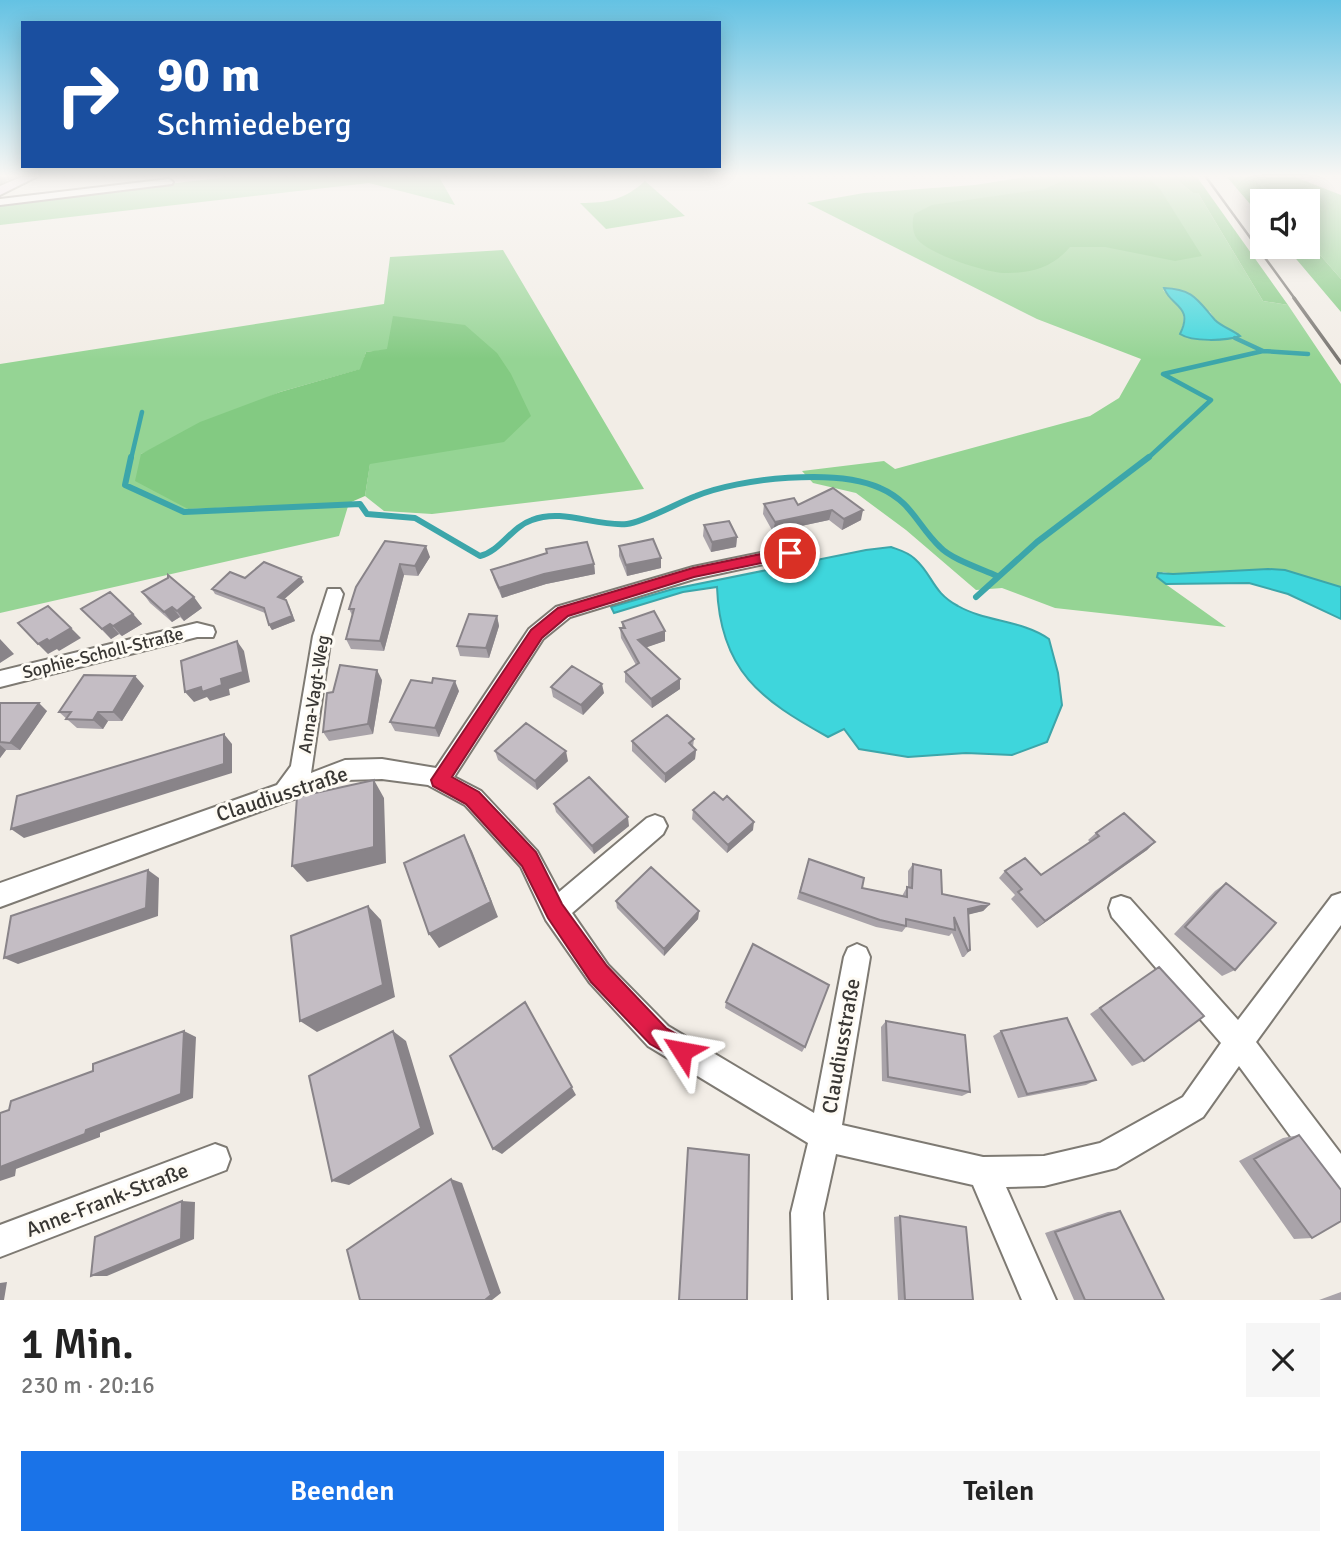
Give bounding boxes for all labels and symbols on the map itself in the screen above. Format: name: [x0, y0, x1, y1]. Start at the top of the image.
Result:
pin: [760, 523, 820, 583]
street label: Sophie-Scholl-Straße: [20, 622, 186, 684]
street label: Anna-Vagt-Weg: [294, 633, 334, 755]
street label: Claudiusstraße: [213, 760, 351, 828]
street label: Claudiusstraße: [816, 976, 866, 1116]
position arrow: [645, 1014, 719, 1088]
street label: Anne-Frank-Straße: [22, 1157, 192, 1243]

